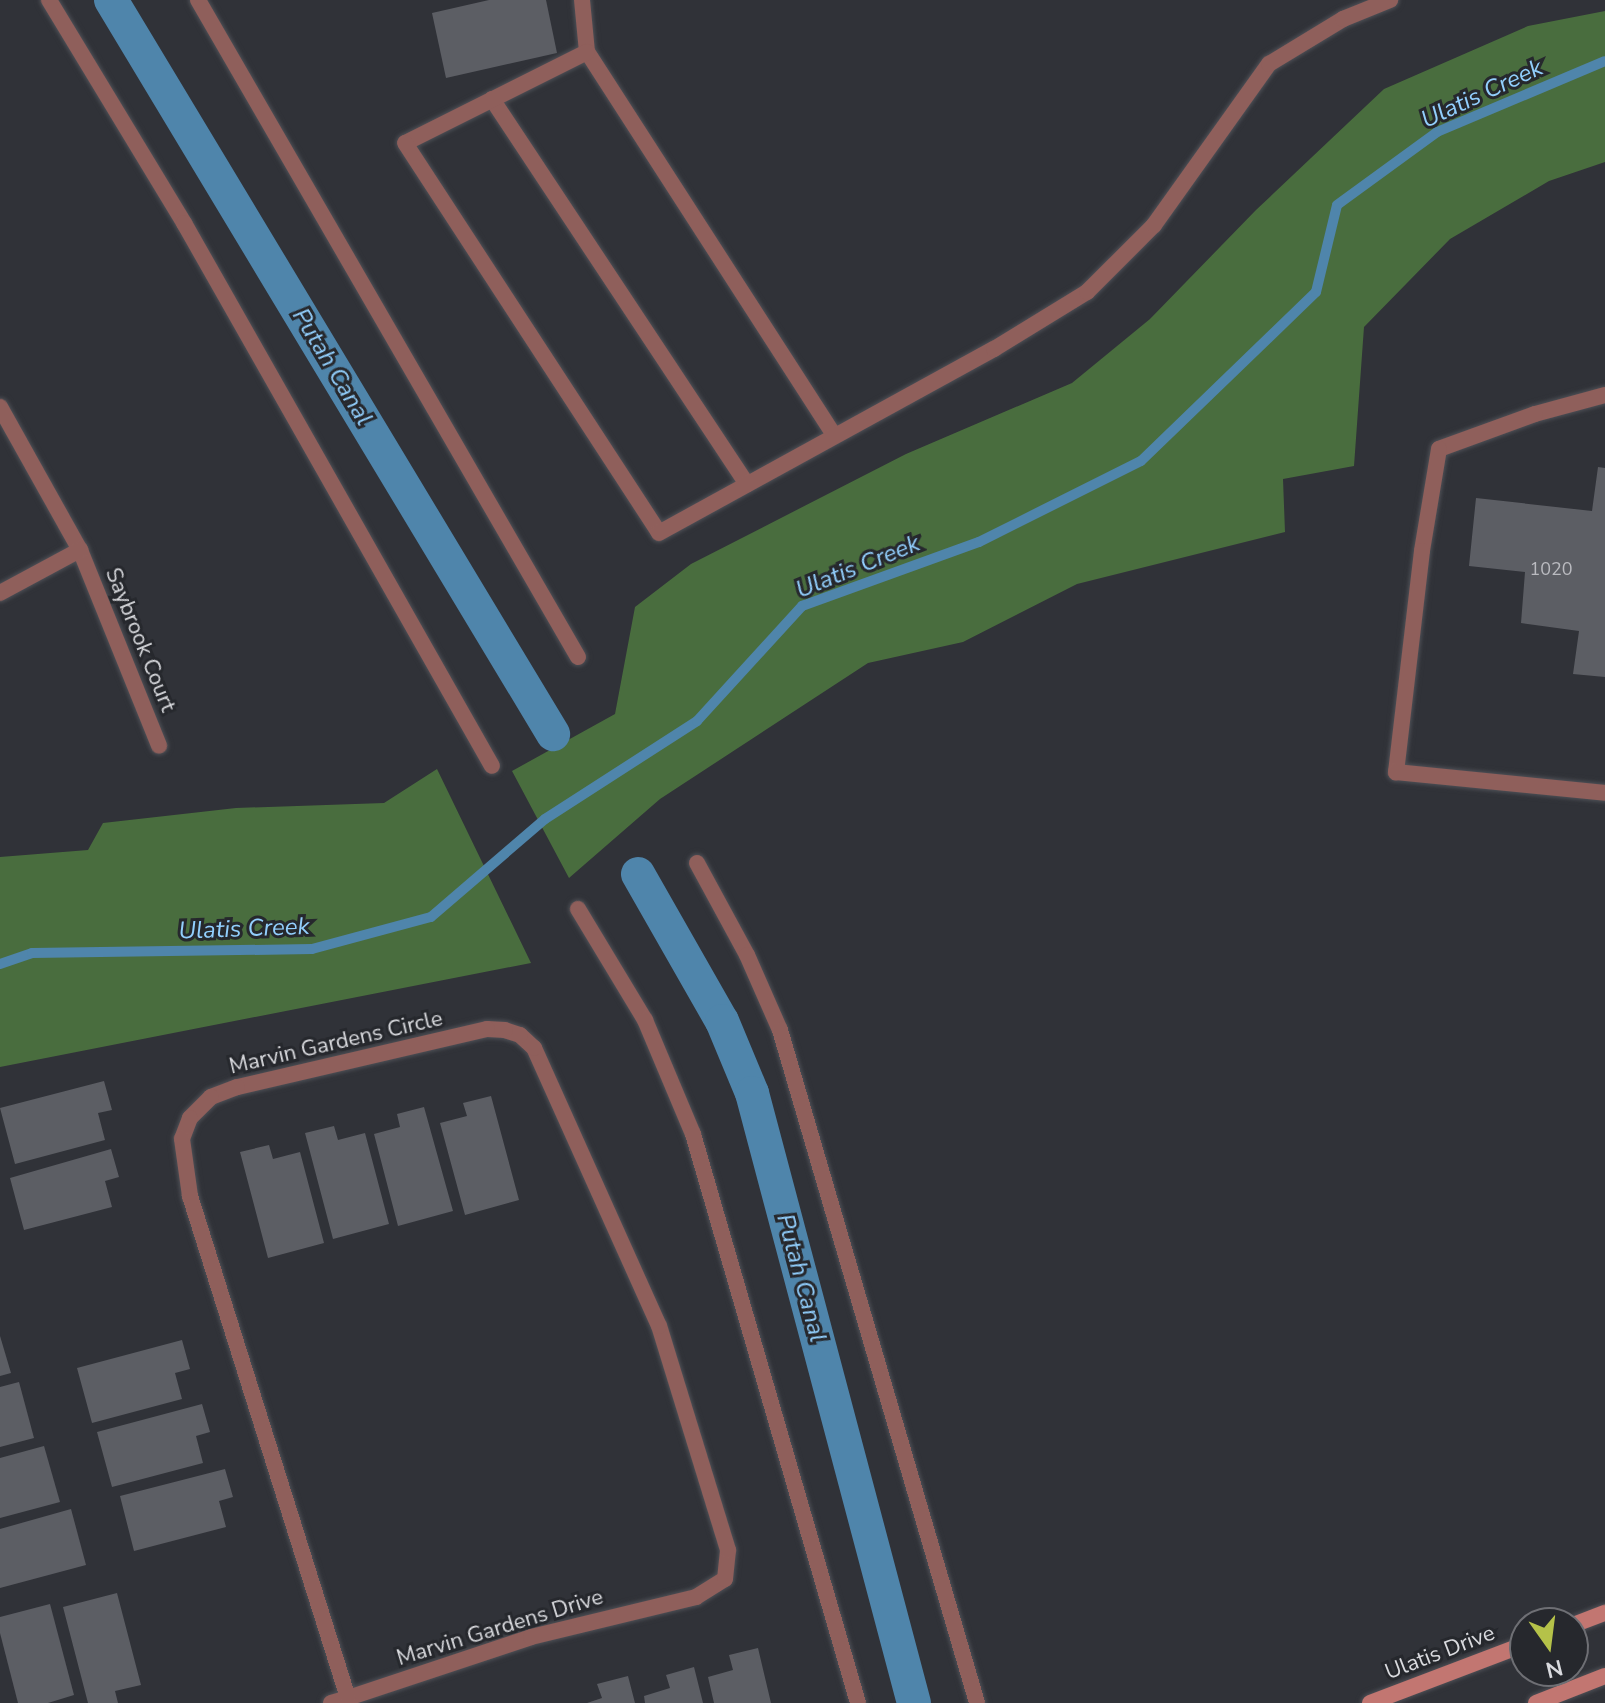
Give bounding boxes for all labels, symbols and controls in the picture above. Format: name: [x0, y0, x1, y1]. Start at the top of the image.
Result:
water label: Ulatis Creek: [1417, 53, 1547, 135]
water label: Putah Canal: [286, 303, 378, 431]
water label: Ulatis Creek: [792, 529, 924, 605]
house number: 1020: [1529, 558, 1573, 580]
street label: Saybrook Court: [99, 564, 181, 716]
water label: Ulatis Creek: [178, 912, 310, 946]
street label: Marvin Gardens Circle: [227, 1006, 445, 1080]
water label: Putah Canal: [770, 1211, 832, 1345]
street label: Marvin Gardens Drive: [394, 1584, 606, 1672]
north arrow: [1509, 1607, 1589, 1687]
street label: Ulatis Drive: [1381, 1620, 1499, 1686]
text: N: [1543, 1652, 1566, 1685]

